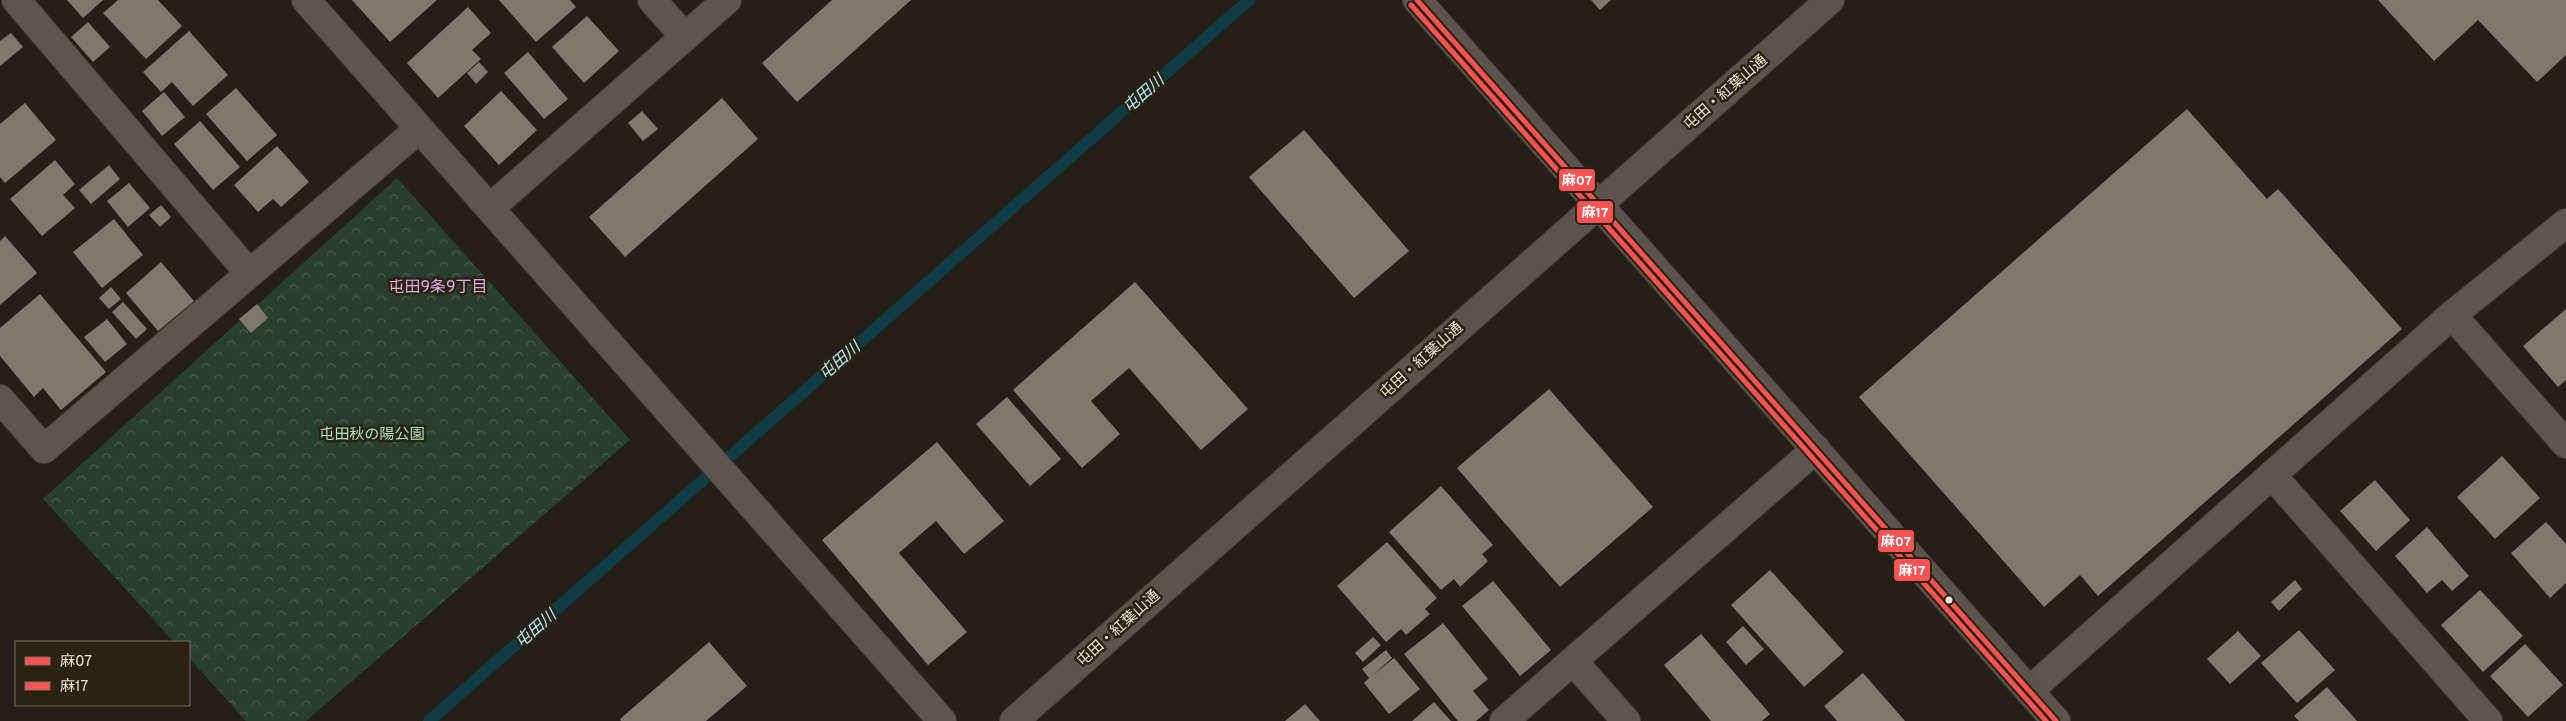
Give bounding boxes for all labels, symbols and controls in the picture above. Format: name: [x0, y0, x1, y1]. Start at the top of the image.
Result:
street label: 屯田・紅葉山通: [1680, 52, 1772, 135]
water label: 屯田川: [1120, 70, 1170, 118]
line badge: 麻07: [1558, 168, 1596, 192]
text: 麻07: [1562, 173, 1592, 190]
line badge: 麻17: [1576, 200, 1614, 224]
text: 麻17: [1581, 205, 1609, 222]
district label: 屯田9条9丁目: [388, 278, 488, 298]
street label: 屯田・紅葉山通: [1377, 319, 1467, 403]
water label: 屯田川: [816, 337, 866, 385]
park label: 屯田秋の陽公園: [319, 426, 425, 445]
line badge: 麻07: [1877, 529, 1915, 553]
text: 麻07: [1881, 534, 1911, 551]
line badge: 麻17: [1893, 558, 1931, 582]
text: 麻17: [1898, 563, 1926, 580]
street label: 屯田・紅葉山通: [1074, 587, 1164, 671]
unlabelled marker: [1944, 595, 1954, 605]
water label: 屯田川: [512, 605, 562, 653]
legend: [15, 641, 190, 706]
text: 麻07: [60, 653, 92, 672]
text: 麻17: [60, 678, 89, 697]

